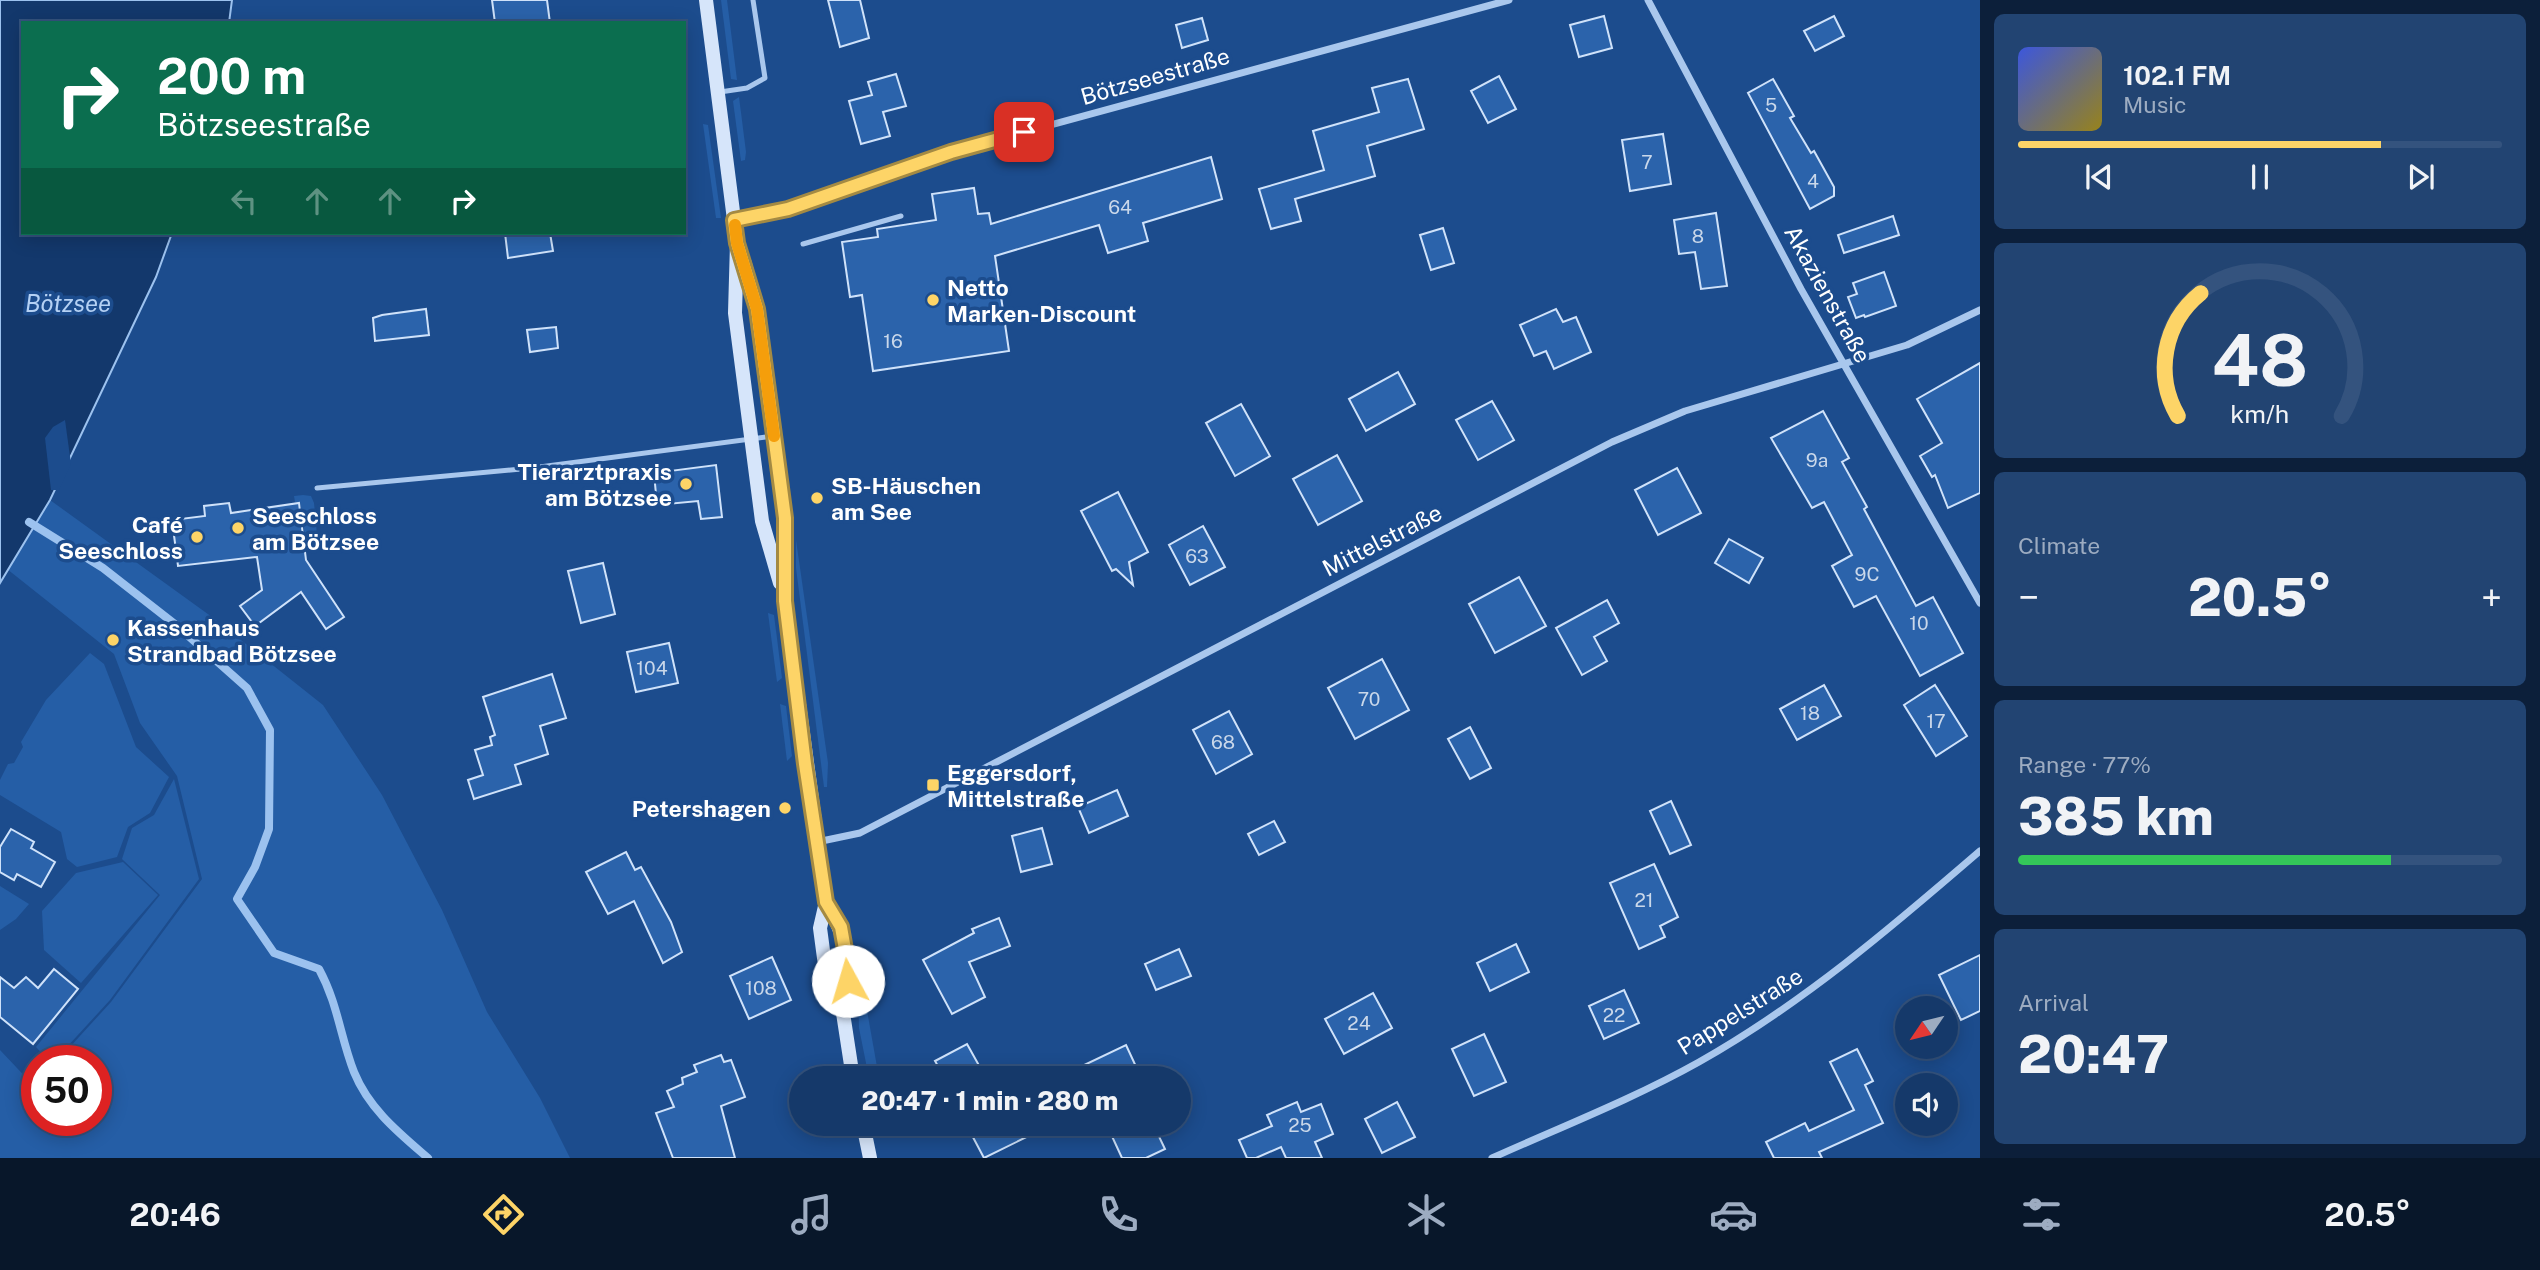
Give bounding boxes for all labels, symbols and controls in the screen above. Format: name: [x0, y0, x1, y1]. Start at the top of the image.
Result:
street label: Bötzseestraße: [1077, 42, 1233, 110]
text: 200 m: [157, 47, 306, 105]
icon: right: [42, 49, 133, 140]
text: 102.1 FM: [2123, 60, 2231, 91]
text: Music: [2123, 91, 2187, 118]
house number: 5: [1765, 94, 1777, 116]
pin: [994, 102, 1054, 162]
text: Bötzseestraße: [157, 106, 371, 143]
icon: arrive: [1005, 113, 1043, 151]
house number: 7: [1641, 151, 1653, 173]
icon: previous: [2080, 158, 2118, 196]
icon: pause: [2241, 158, 2279, 196]
icon: next: [2402, 158, 2440, 196]
house number: 4: [1807, 170, 1819, 192]
icon: left: [225, 182, 263, 220]
icon: ahead: [298, 182, 336, 220]
icon: ahead: [371, 182, 409, 220]
icon: right: [444, 182, 482, 220]
house number: 64: [1108, 196, 1132, 218]
street label: Akazienstraße: [1779, 221, 1877, 367]
house number: 8: [1692, 225, 1704, 247]
place label: Netto Marken-Discount: [947, 274, 1136, 327]
water label: Bötzsee: [25, 289, 111, 317]
marker: Netto Marken-Discount: [925, 292, 941, 308]
text: 48: [2212, 318, 2308, 403]
house number: 16: [883, 330, 903, 352]
text: km/h: [2231, 399, 2289, 429]
house number: 9a: [1806, 449, 1828, 471]
place label: Tierarztpraxis am Bötzsee: [518, 458, 672, 511]
place label: SB-Häuschen am See: [831, 472, 981, 525]
marker: Tierarztpraxis am Bötzsee: [678, 476, 694, 492]
marker: SB-Häuschen am See: [809, 490, 825, 506]
street label: Mittelstraße: [1318, 498, 1446, 582]
place label: Seeschloss am Bötzsee: [252, 502, 379, 555]
place label: Café Seeschloss: [58, 511, 183, 564]
marker: Seeschloss am Bötzsee: [230, 520, 246, 536]
marker: Café Seeschloss: [189, 529, 205, 545]
text: Climate: [2018, 532, 2100, 559]
house number: 63: [1185, 545, 1209, 567]
house number: 9C: [1855, 563, 1879, 585]
text: 20.5°: [2188, 567, 2332, 628]
text: −: [2018, 575, 2039, 620]
text: +: [2481, 575, 2502, 620]
house number: 10: [1909, 612, 1929, 634]
place label: Kassenhaus Strandbad Bötzsee: [127, 614, 337, 667]
marker: Kassenhaus Strandbad Bötzsee: [105, 632, 121, 648]
house number: 104: [636, 657, 668, 679]
house number: 70: [1358, 688, 1380, 710]
house number: 18: [1800, 702, 1820, 724]
house number: 17: [1926, 710, 1946, 732]
house number: 68: [1211, 731, 1235, 753]
text: Range · 77%: [2018, 751, 2151, 778]
place label: Eggersdorf, Mittelstraße: [947, 759, 1084, 812]
marker: Eggersdorf, Mittelstraße: [925, 777, 941, 793]
text: 385 km: [2018, 786, 2214, 847]
place label: Petershagen: [632, 795, 771, 822]
marker: Petershagen: [777, 800, 793, 816]
house number: 21: [1634, 889, 1654, 911]
position arrow: [811, 944, 885, 1018]
street label: Pappelstraße: [1672, 962, 1808, 1060]
house number: 108: [745, 977, 777, 999]
text: Arrival: [2018, 989, 2089, 1016]
north arrow: [1895, 996, 1958, 1059]
map controls: [1895, 996, 1958, 1136]
house number: 22: [1603, 1004, 1625, 1026]
house number: 24: [1347, 1012, 1371, 1034]
text: 20:47: [2018, 1024, 2169, 1085]
speed limit sign: 50: [21, 1045, 112, 1136]
button: sound: [1895, 1073, 1958, 1136]
text: 20:47 · 1 min · 280 m: [862, 1085, 1118, 1116]
house number: 25: [1288, 1114, 1312, 1136]
icon: directions: [479, 1190, 528, 1239]
icon: music: [787, 1190, 836, 1239]
icon: phone: [1094, 1190, 1143, 1239]
icon: climate: [1402, 1190, 1451, 1239]
icon: car: [1709, 1190, 1758, 1239]
icon: filters: [2017, 1190, 2066, 1239]
text: 20:46: [129, 1196, 221, 1233]
text: 20.5°: [2324, 1196, 2411, 1233]

